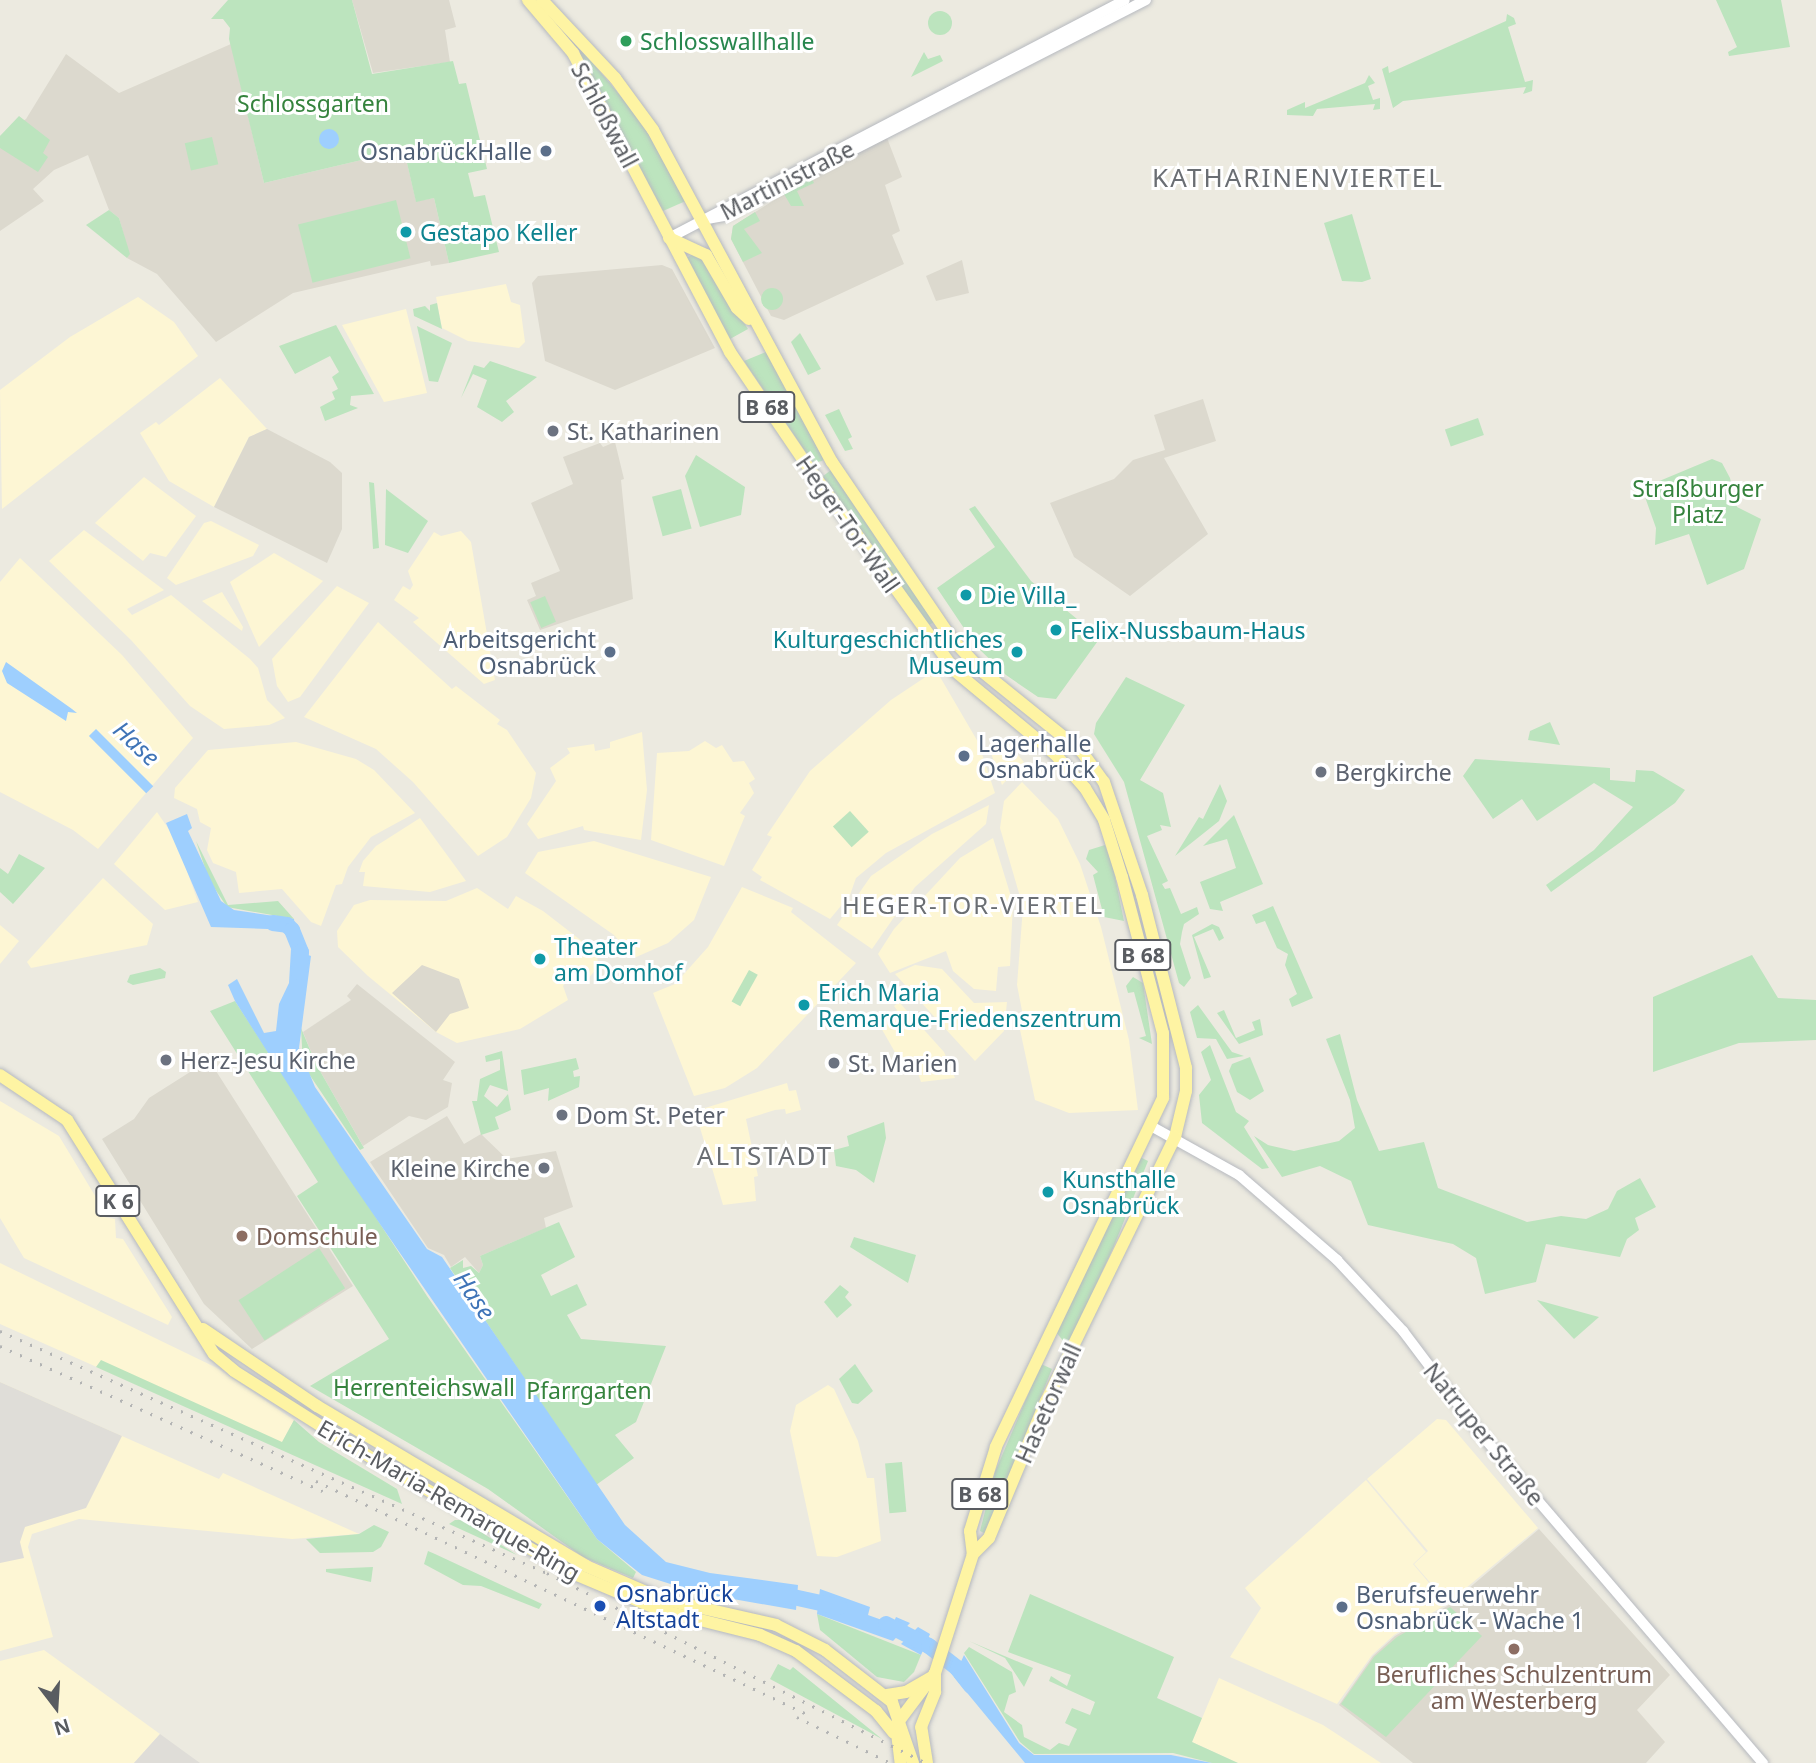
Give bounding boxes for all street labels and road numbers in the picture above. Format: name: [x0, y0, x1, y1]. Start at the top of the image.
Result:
street label: Schloßwall: [566, 58, 644, 172]
street label: Martinistraße: [716, 134, 858, 226]
road number: B 68: [737, 390, 797, 424]
street label: Heger-Tor-Wall: [791, 450, 905, 598]
road number: B 68: [1113, 937, 1173, 972]
road number: K 6: [95, 1184, 141, 1218]
street label: Hasetorwall: [1009, 1339, 1087, 1467]
street label: Natruper Straße: [1418, 1357, 1550, 1511]
street label: Erich-Maria-Remarque-Ring: [313, 1413, 585, 1587]
road number: B 68: [950, 1476, 1010, 1512]

